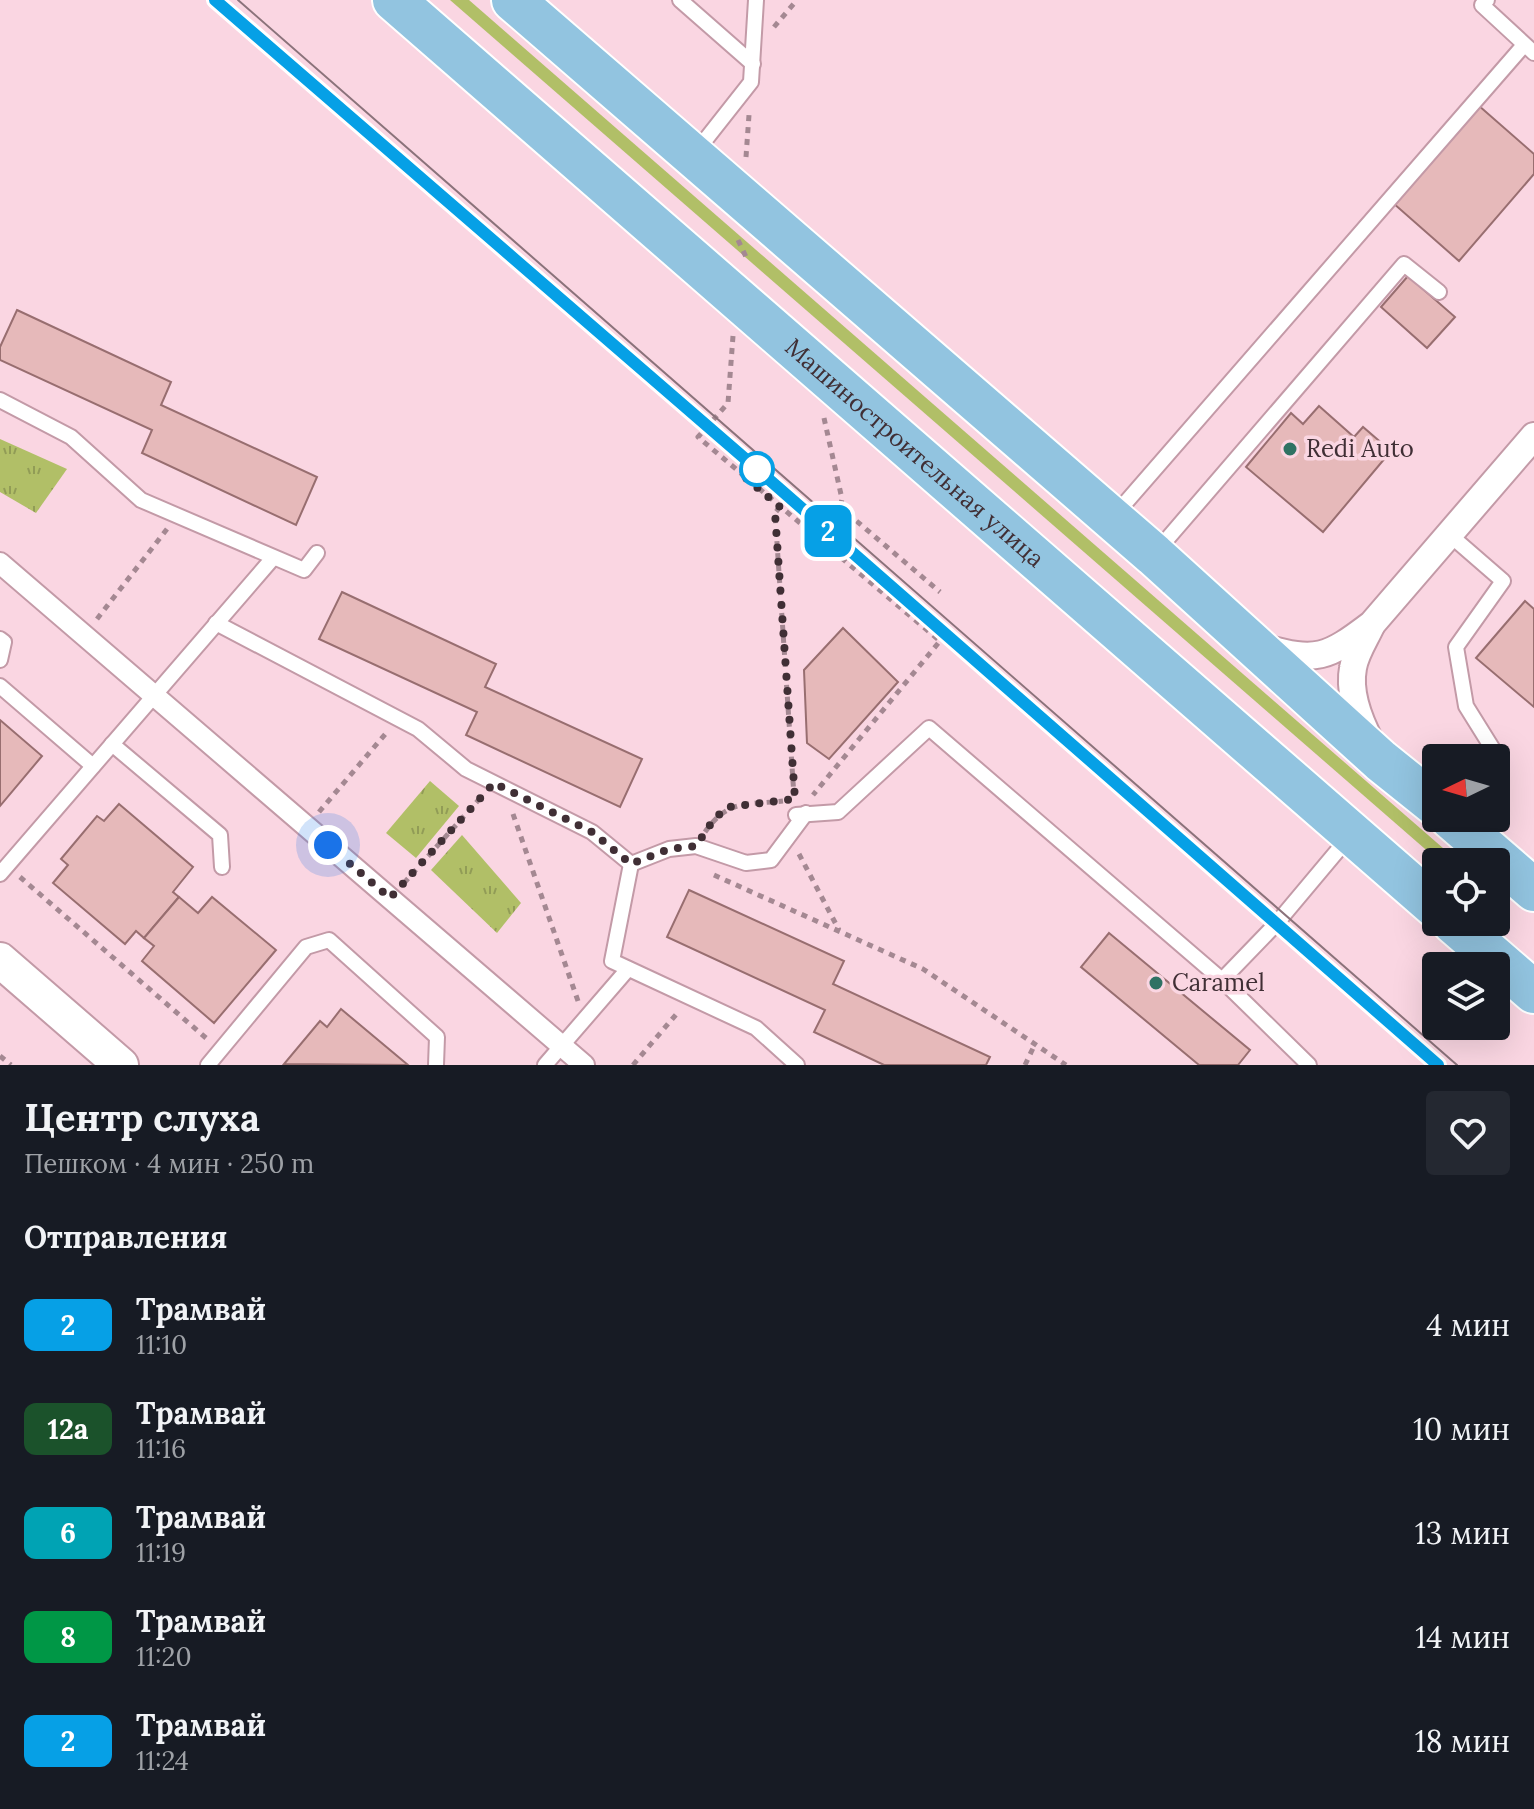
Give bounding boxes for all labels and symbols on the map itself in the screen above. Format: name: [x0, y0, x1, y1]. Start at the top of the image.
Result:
street label: Машиностроительная улица: [779, 331, 1051, 574]
place label: Redi Auto: [1306, 433, 1414, 464]
marker: Redi Auto: [1281, 440, 1299, 458]
unlabelled marker: [740, 452, 774, 486]
line badge: 2: [802, 505, 854, 557]
north arrow: [1422, 744, 1510, 832]
your location: [308, 825, 348, 865]
place label: Caramel: [1172, 967, 1265, 998]
marker: Caramel: [1147, 974, 1165, 992]

